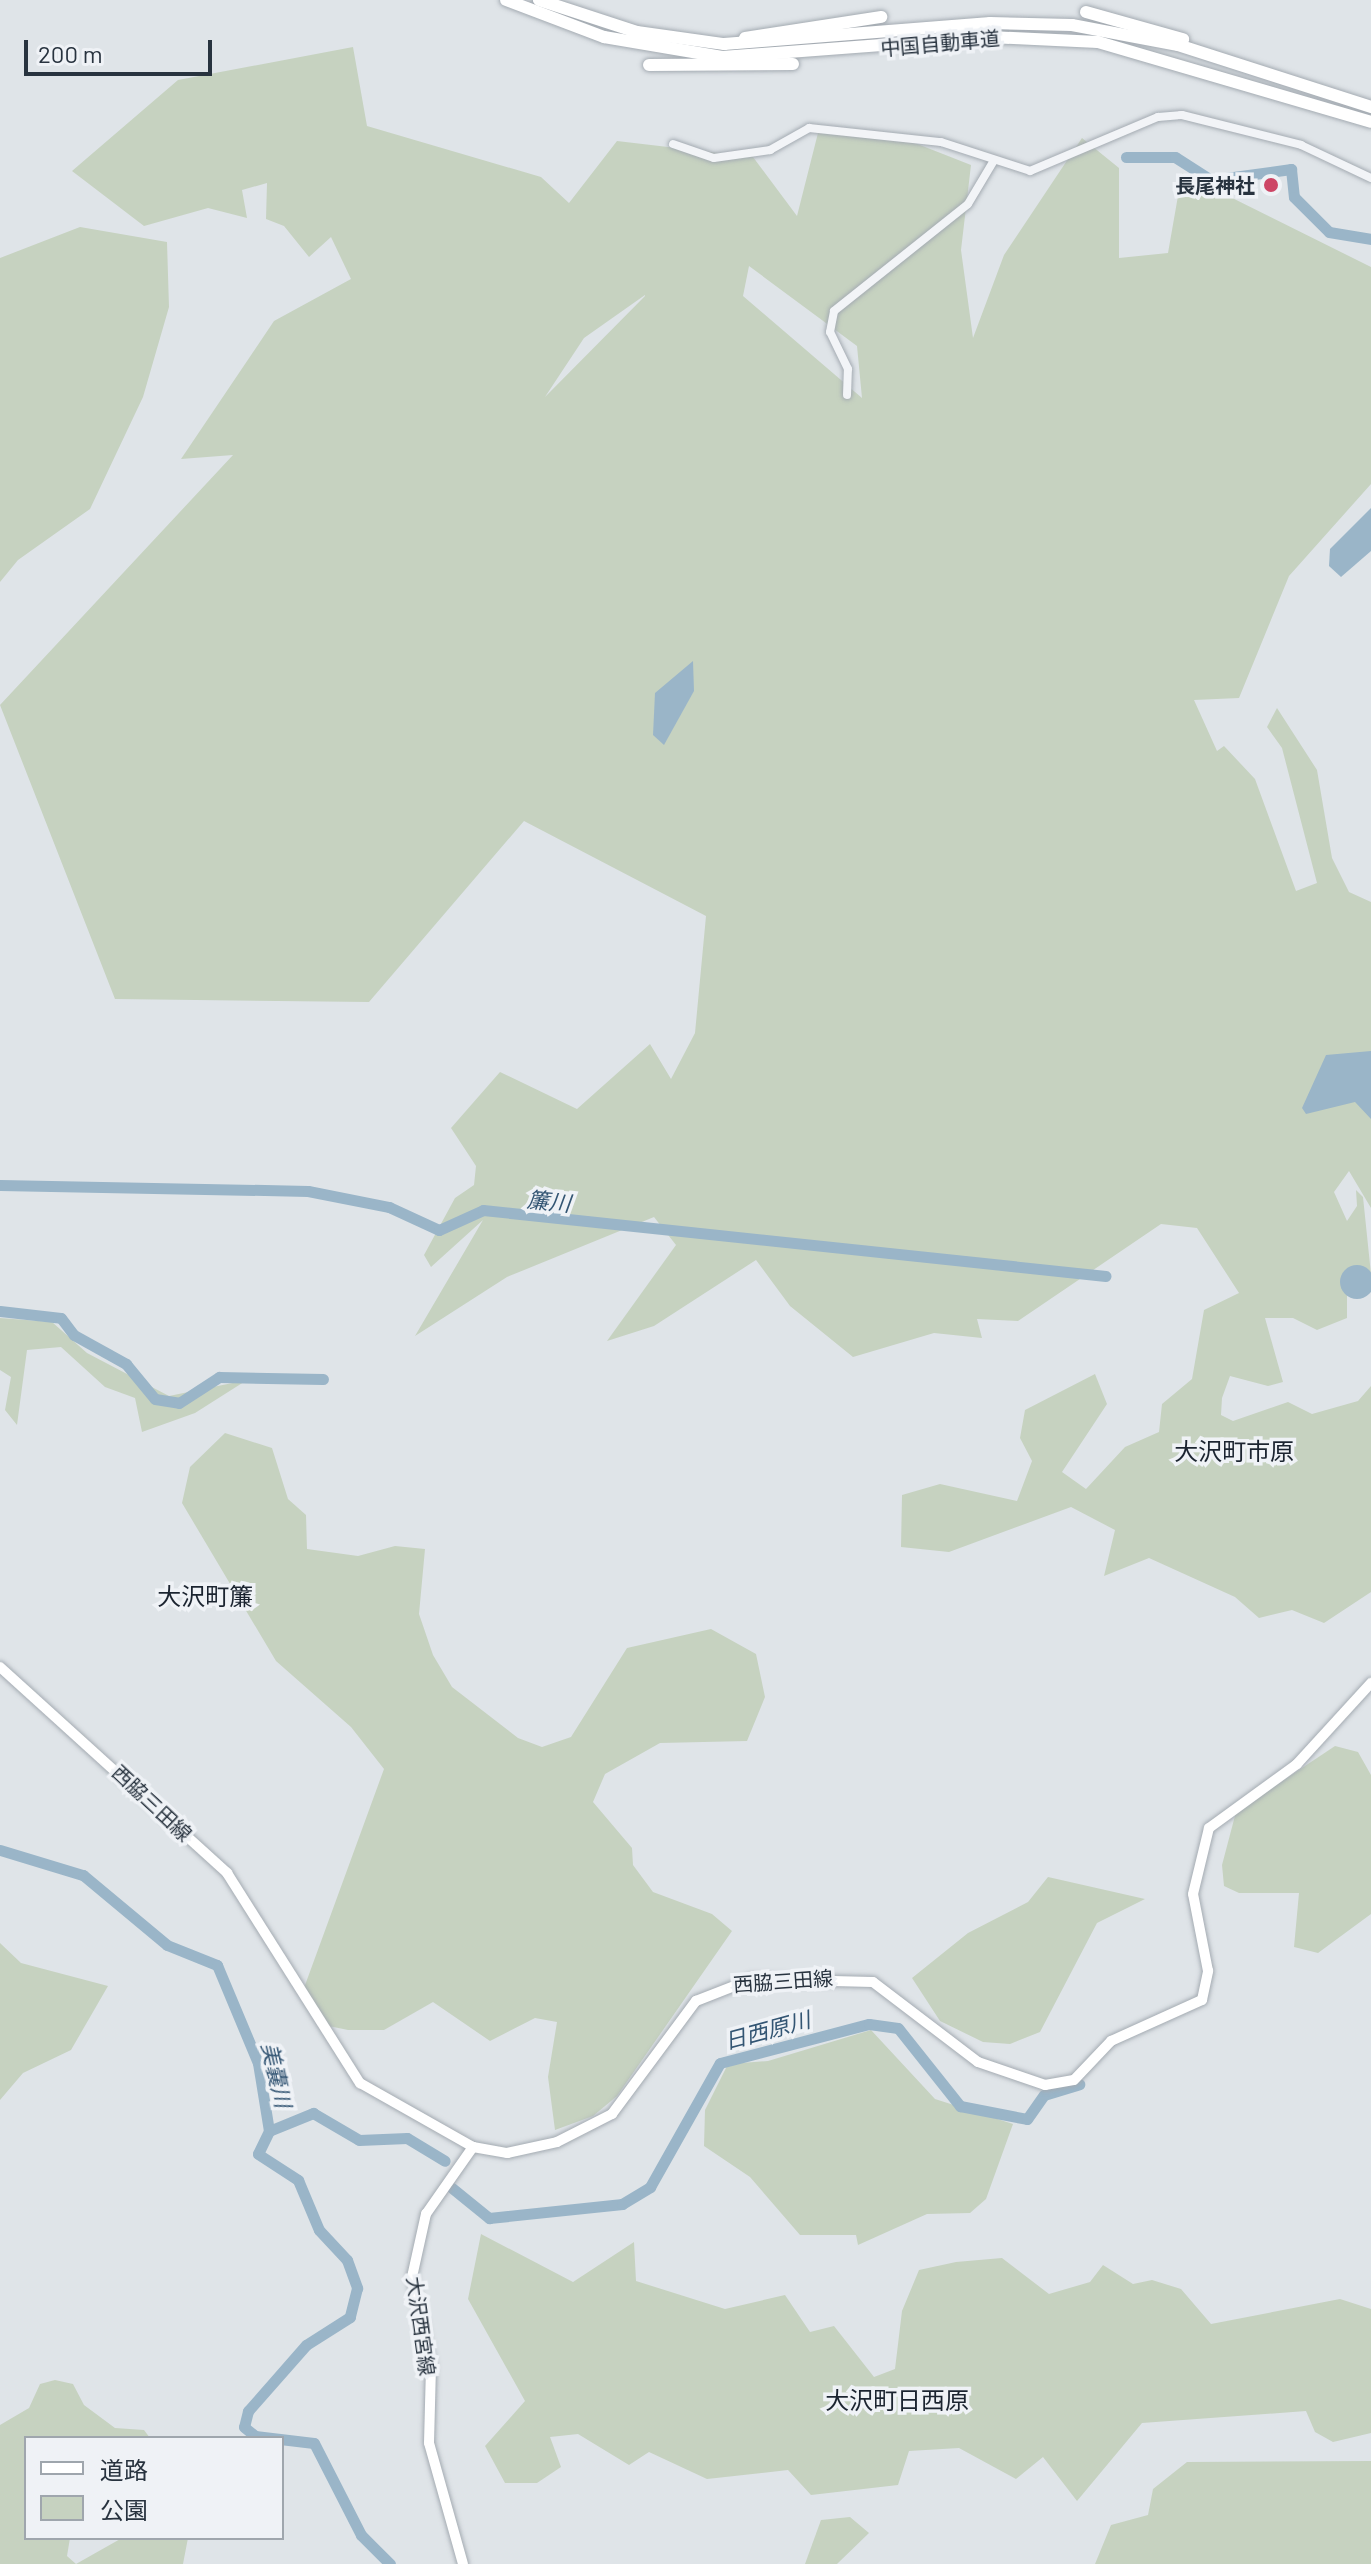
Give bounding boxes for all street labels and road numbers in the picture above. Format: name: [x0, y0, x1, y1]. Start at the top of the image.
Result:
street label: 中国自動車道: [879, 26, 1001, 60]
street label: 西脇三田線: [107, 1760, 197, 1846]
street label: 西脇三田線: [732, 1966, 834, 1996]
street label: 大沢西宮線: [402, 2275, 440, 2377]

